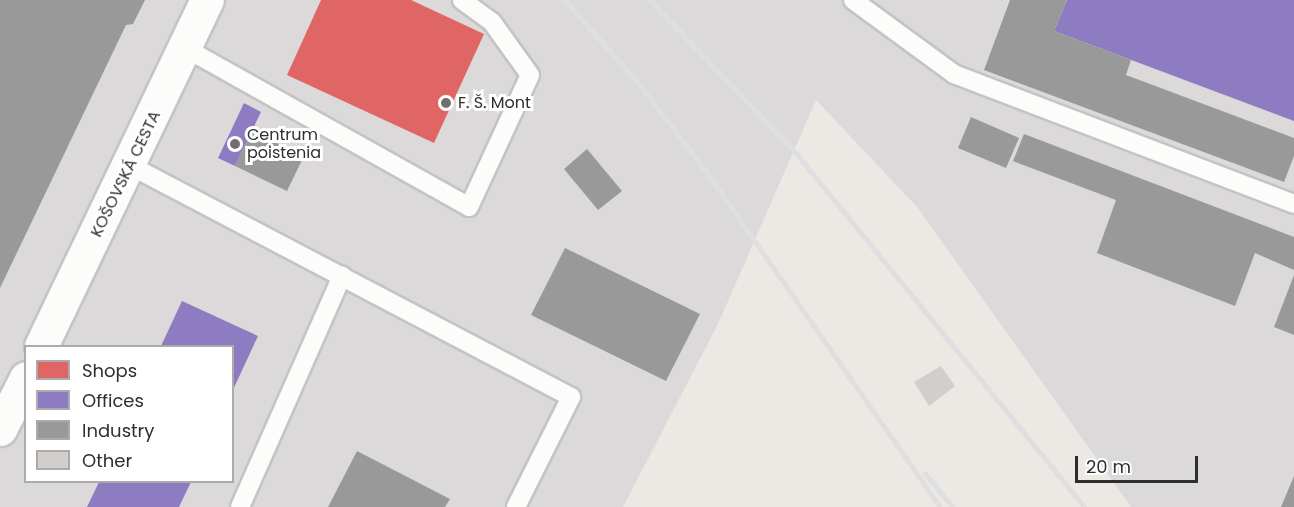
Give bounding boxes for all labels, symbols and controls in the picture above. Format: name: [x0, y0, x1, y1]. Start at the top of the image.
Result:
place label: F. Š. Mont: [458, 93, 531, 113]
marker: F. Š. Mont: [439, 96, 453, 110]
street label: KOŠOVSKÁ CESTA: [87, 108, 165, 240]
place label: Centrum poistenia: [247, 125, 321, 163]
marker: Centrum poistenia: [228, 137, 242, 151]
legend: [24, 345, 234, 483]
text: Shops: [82, 358, 137, 383]
text: Offices: [82, 388, 144, 413]
text: Industry: [82, 418, 154, 443]
scale bar: [1078, 444, 1201, 482]
text: Other: [82, 448, 132, 473]
text: 20 m: [1086, 454, 1131, 479]

